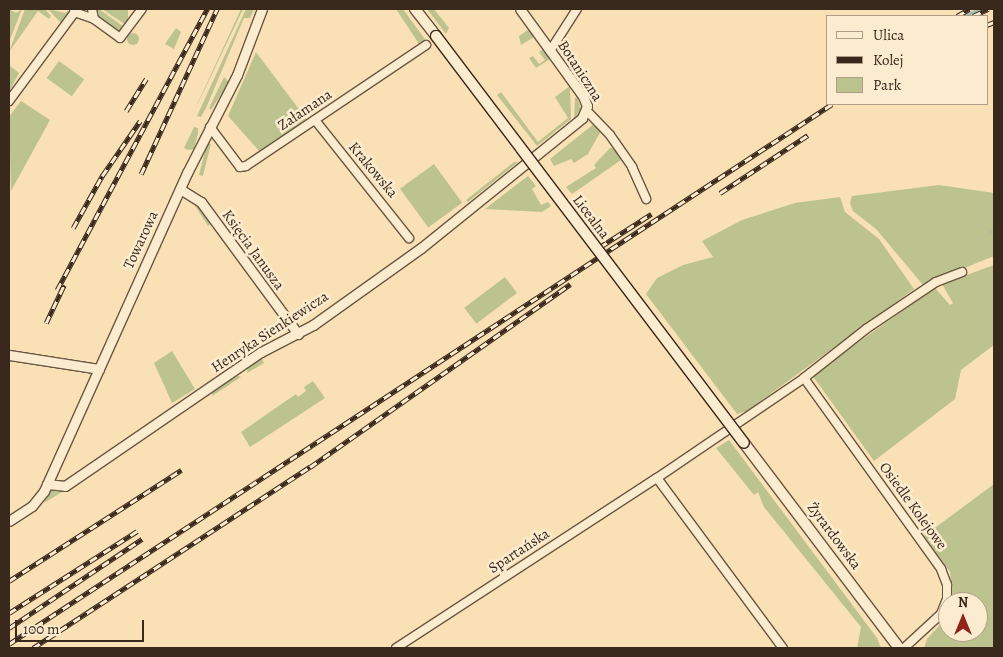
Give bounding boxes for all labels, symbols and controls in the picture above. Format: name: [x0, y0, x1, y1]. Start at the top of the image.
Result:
legend: [826, 15, 988, 105]
text: Ulica: [873, 25, 904, 45]
street label: Botaniczna: [554, 37, 606, 105]
text: Kolej: [873, 50, 904, 70]
text: Park: [873, 75, 901, 95]
street label: Załamana: [275, 85, 335, 135]
street label: Krakowska: [345, 138, 401, 202]
street label: Licealna: [569, 191, 613, 243]
street label: Księcia Janusza: [218, 206, 288, 294]
street label: Towarowa: [120, 208, 162, 272]
street label: Henryka Sienkiewicza: [208, 287, 332, 377]
street label: Osiedle Kolejowe: [875, 459, 951, 553]
street label: Żyrardowska: [803, 499, 865, 573]
street label: Spartańska: [485, 525, 553, 577]
north arrow: [938, 592, 988, 642]
text: N: [958, 593, 968, 612]
scale bar: [18, 610, 146, 642]
text: 100 m: [23, 619, 60, 639]

